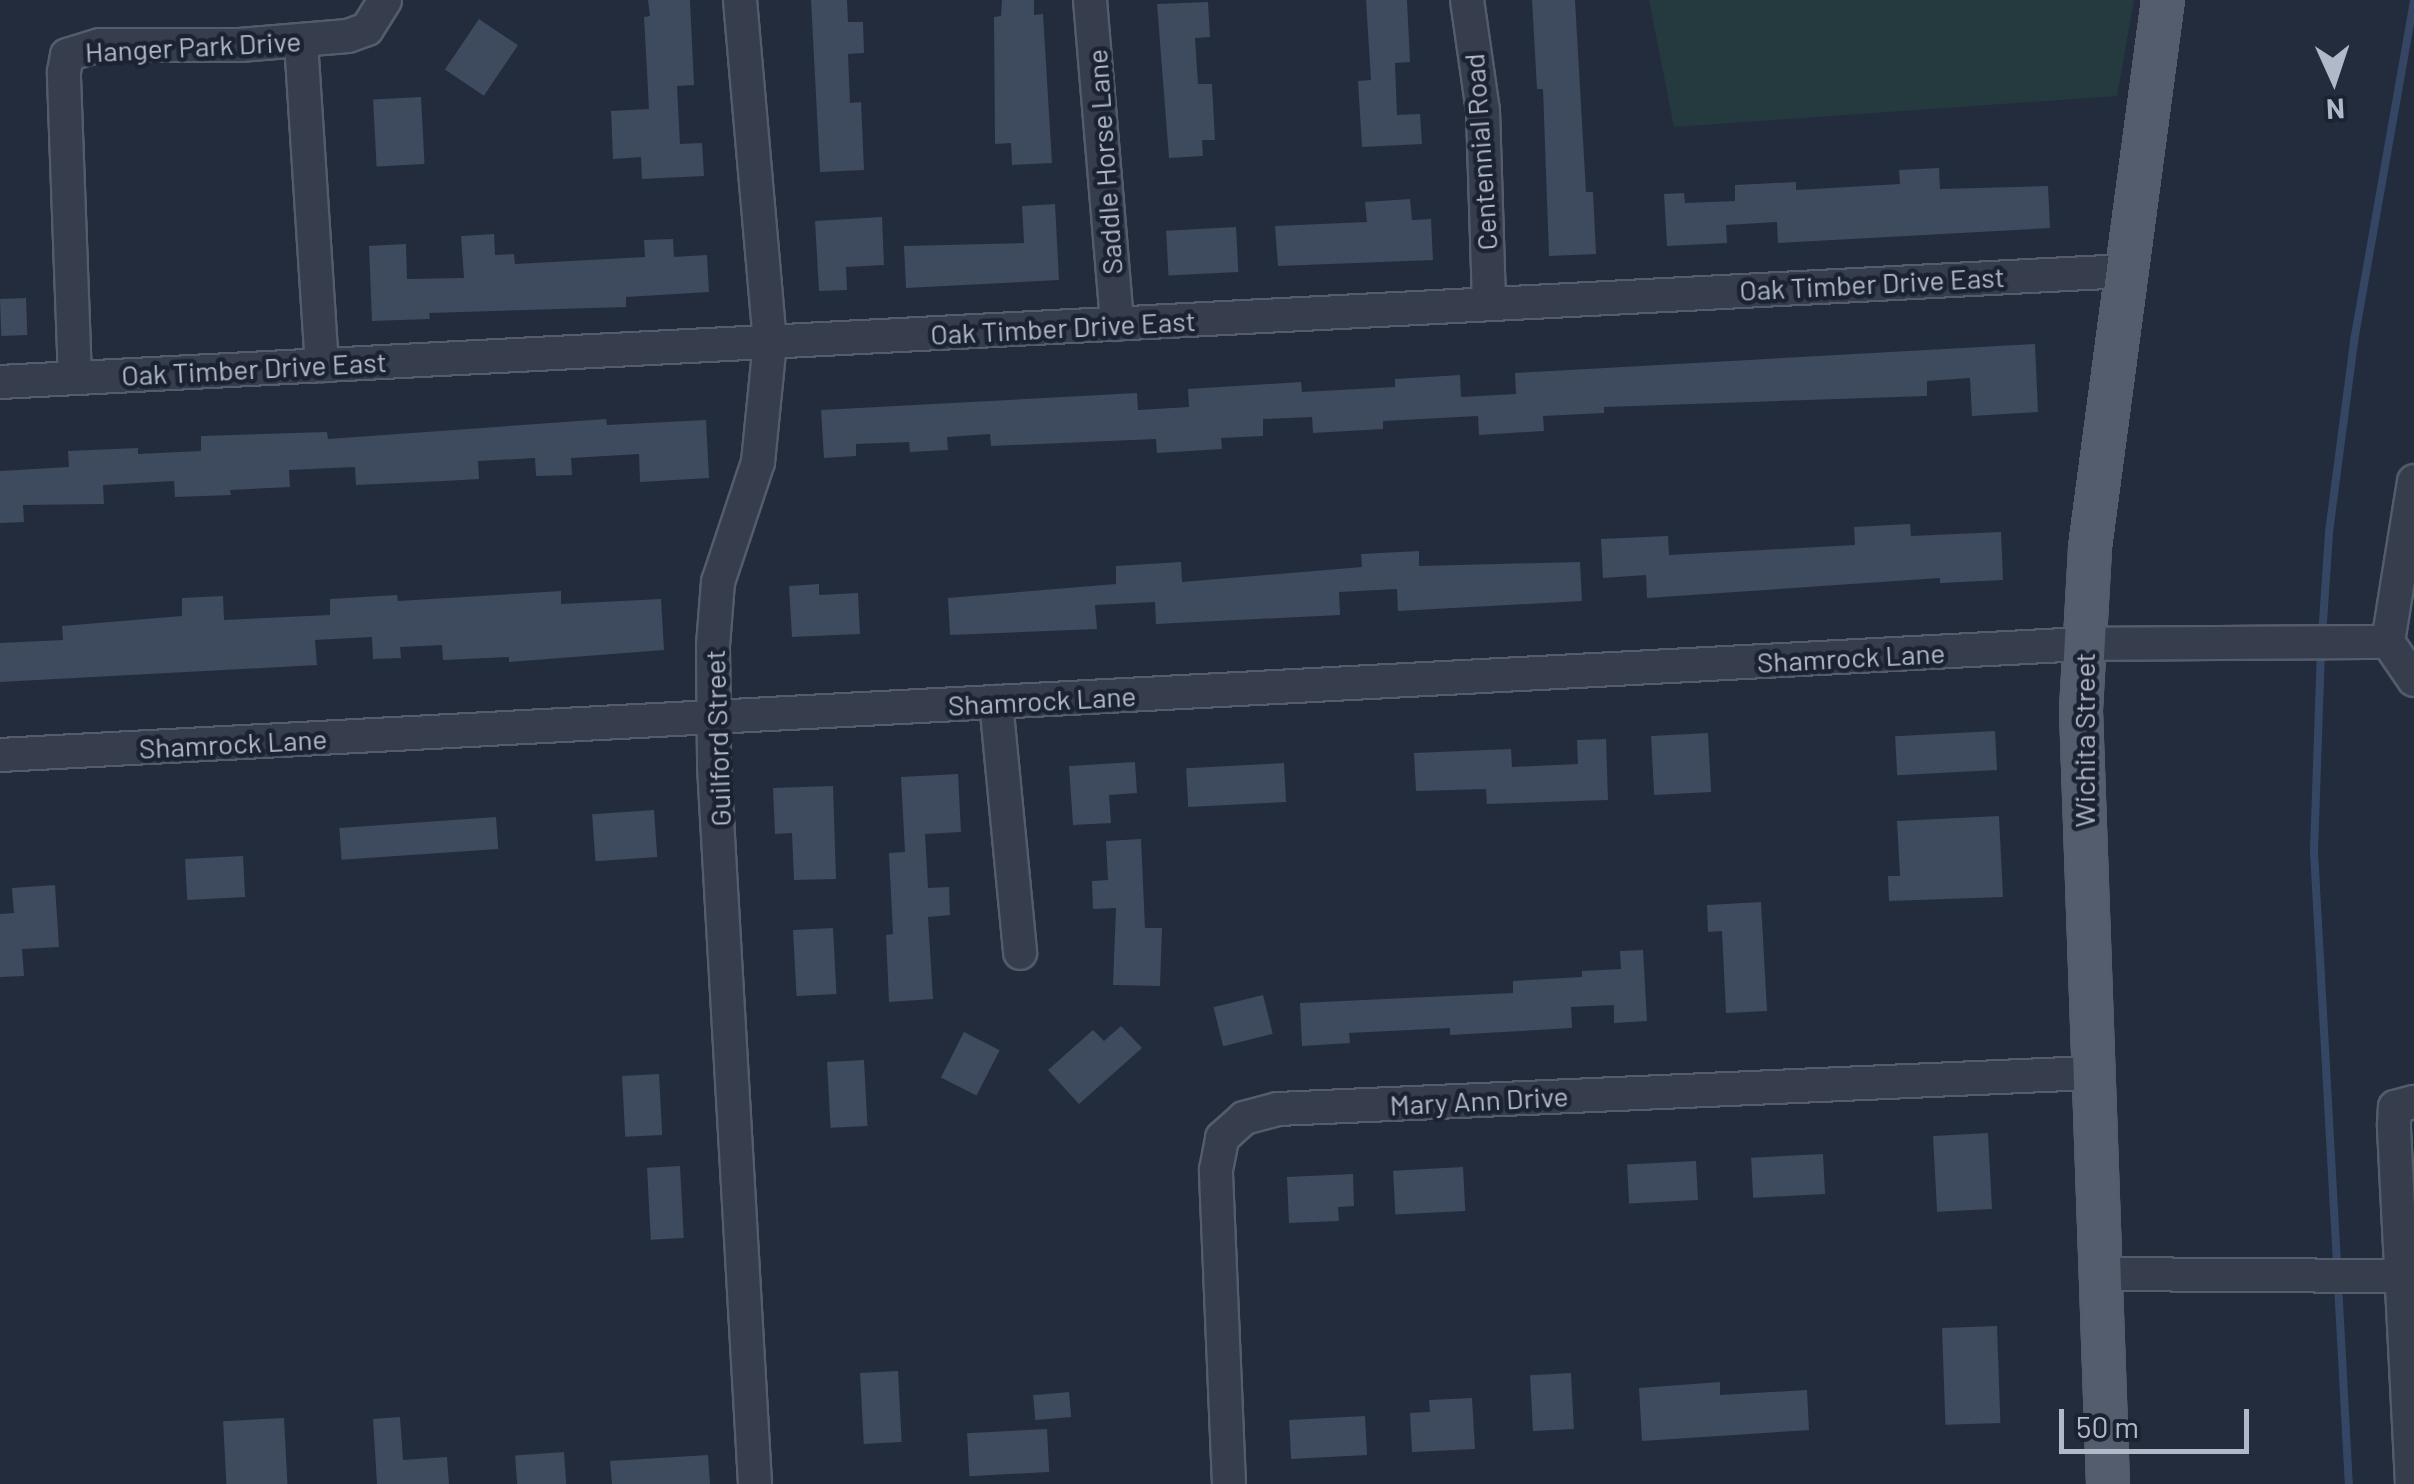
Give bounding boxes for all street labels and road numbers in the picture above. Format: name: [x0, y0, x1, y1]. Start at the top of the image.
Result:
street label: Hanger Park Drive: [84, 24, 302, 68]
street label: Saddle Horse Lane: [1079, 48, 1129, 276]
street label: Centennial Road: [1456, 52, 1504, 252]
street label: Oak Timber Drive East: [1738, 259, 2006, 307]
street label: Oak Timber Drive East: [929, 303, 1197, 351]
street label: Oak Timber Drive East: [120, 344, 388, 392]
street label: Shamrock Lane: [1756, 635, 1946, 679]
street label: Guilford Street: [697, 649, 737, 827]
street label: Wichita Street: [2067, 652, 2101, 828]
street label: Shamrock Lane: [947, 678, 1137, 722]
street label: Shamrock Lane: [138, 721, 328, 765]
street label: Mary Ann Drive: [1389, 1079, 1569, 1121]

